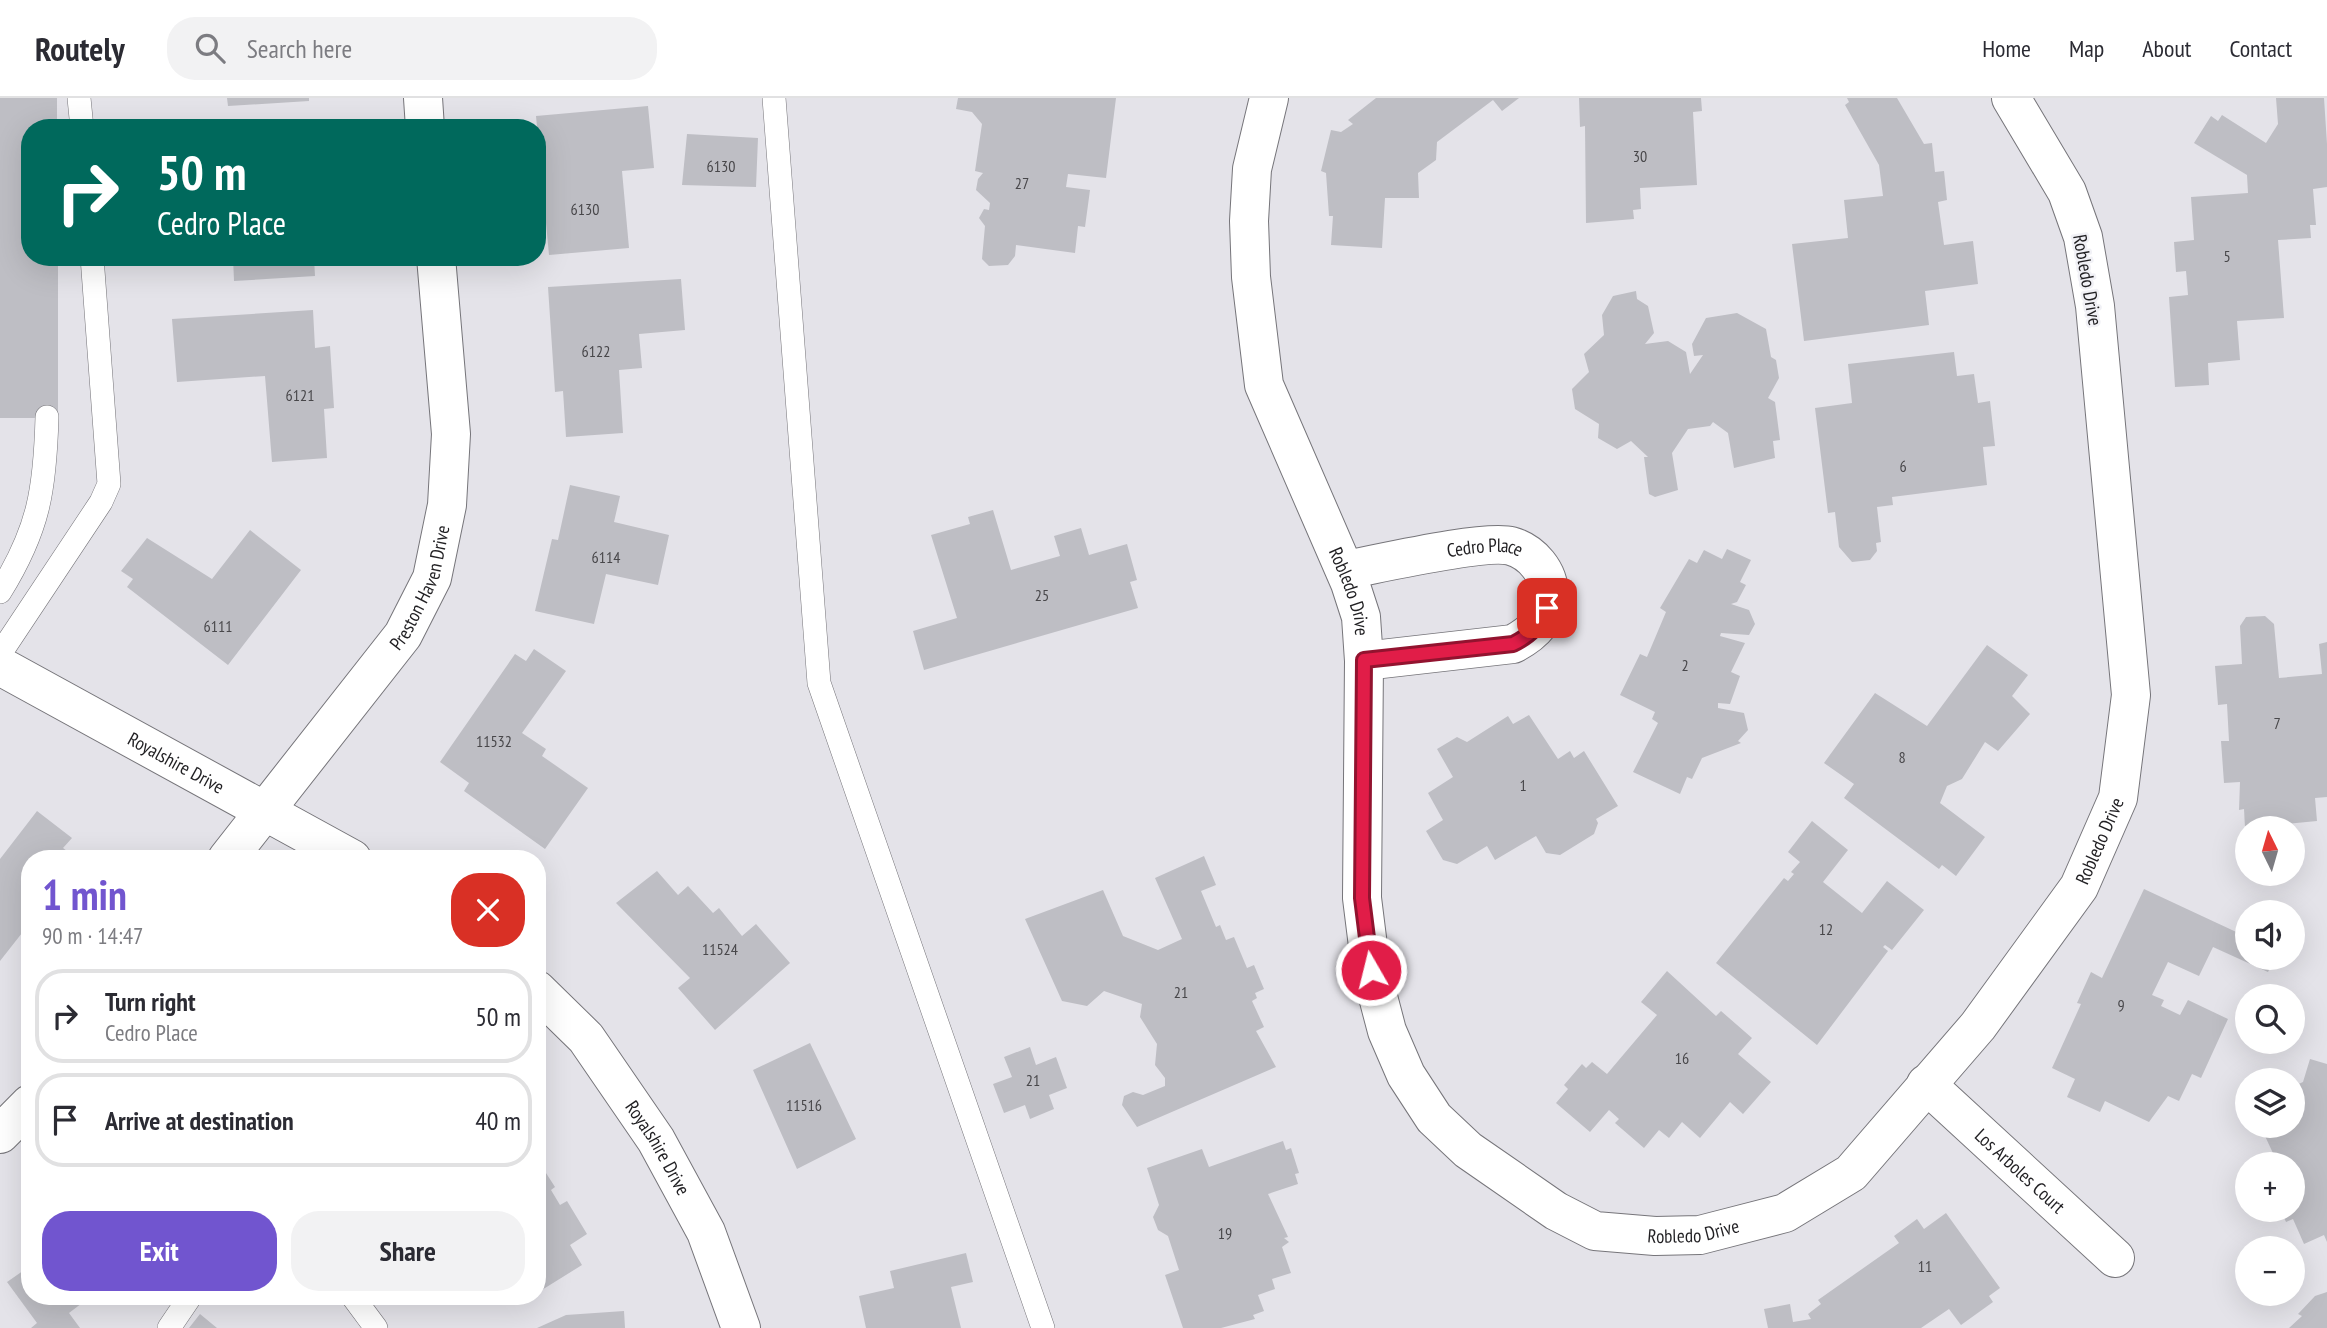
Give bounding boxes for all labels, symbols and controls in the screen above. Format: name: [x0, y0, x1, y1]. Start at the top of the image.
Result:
search box: [167, 17, 657, 80]
text: Routely: [35, 27, 125, 70]
icon: search: [191, 29, 229, 67]
text: Search here: [247, 32, 352, 65]
text: Home: [1982, 33, 2031, 64]
text: Map: [2069, 33, 2104, 64]
text: About: [2142, 33, 2191, 64]
text: Contact: [2229, 33, 2292, 64]
text: 50 m: [157, 140, 246, 204]
house number: 30: [1633, 146, 1647, 166]
icon: right: [42, 147, 133, 238]
house number: 6130: [707, 156, 735, 176]
house number: 27: [1015, 173, 1029, 193]
house number: 6130: [571, 199, 599, 219]
text: Cedro Place: [157, 202, 286, 244]
street label: Robledo Drive: [2068, 233, 2108, 328]
house number: 5: [2223, 246, 2231, 266]
house number: 6122: [582, 341, 610, 361]
house number: 6121: [286, 385, 314, 405]
house number: 6: [1899, 456, 1907, 476]
street label: Preston Haven Drive: [384, 523, 455, 655]
street label: Cedro Place: [1445, 533, 1527, 562]
street label: Robledo Drive: [1324, 543, 1374, 637]
house number: 6114: [592, 547, 620, 567]
pin: [1517, 578, 1577, 638]
house number: 25: [1035, 585, 1049, 605]
icon: arrive: [1528, 589, 1566, 627]
house number: 6111: [204, 616, 232, 636]
house number: 2: [1681, 655, 1689, 675]
house number: 7: [2273, 713, 2281, 733]
street label: Royalshire Drive: [124, 727, 229, 799]
house number: 11532: [476, 731, 512, 751]
house number: 8: [1898, 747, 1906, 767]
house number: 1: [1519, 775, 1527, 795]
street label: Robledo Drive: [2070, 793, 2129, 888]
north arrow: [2235, 816, 2305, 886]
map controls: [2235, 816, 2305, 1306]
text: 1 min: [42, 867, 127, 922]
button: close: [451, 873, 525, 947]
button: sound: [2235, 900, 2305, 970]
house number: 12: [1819, 919, 1833, 939]
text: 90 m · 14:47: [42, 921, 143, 950]
position arrow: [1334, 933, 1408, 1007]
house number: 11524: [702, 939, 738, 959]
house number: 21: [1174, 982, 1188, 1002]
button: search: [2235, 984, 2305, 1054]
text: Turn right: [105, 985, 196, 1018]
house number: 9: [2117, 995, 2125, 1015]
icon: right: [46, 997, 84, 1035]
text: 50 m: [475, 1000, 521, 1033]
text: Cedro Place: [105, 1018, 198, 1047]
house number: 16: [1675, 1048, 1689, 1068]
button: layers: [2235, 1068, 2305, 1138]
house number: 21: [1026, 1070, 1040, 1090]
house number: 11516: [786, 1095, 822, 1115]
street label: Royalshire Drive: [620, 1096, 696, 1199]
icon: arrive: [46, 1101, 84, 1139]
text: Arrive at destination: [105, 1104, 294, 1137]
text: 40 m: [475, 1104, 521, 1137]
street label: Los Arboles Court: [1970, 1123, 2071, 1219]
button: +: [2235, 1152, 2305, 1222]
button: Exit: [42, 1211, 277, 1291]
button: Share: [291, 1211, 525, 1291]
street label: Robledo Drive: [1647, 1213, 1742, 1248]
house number: 19: [1218, 1223, 1232, 1243]
button: −: [2235, 1236, 2305, 1306]
house number: 11: [1918, 1256, 1932, 1276]

